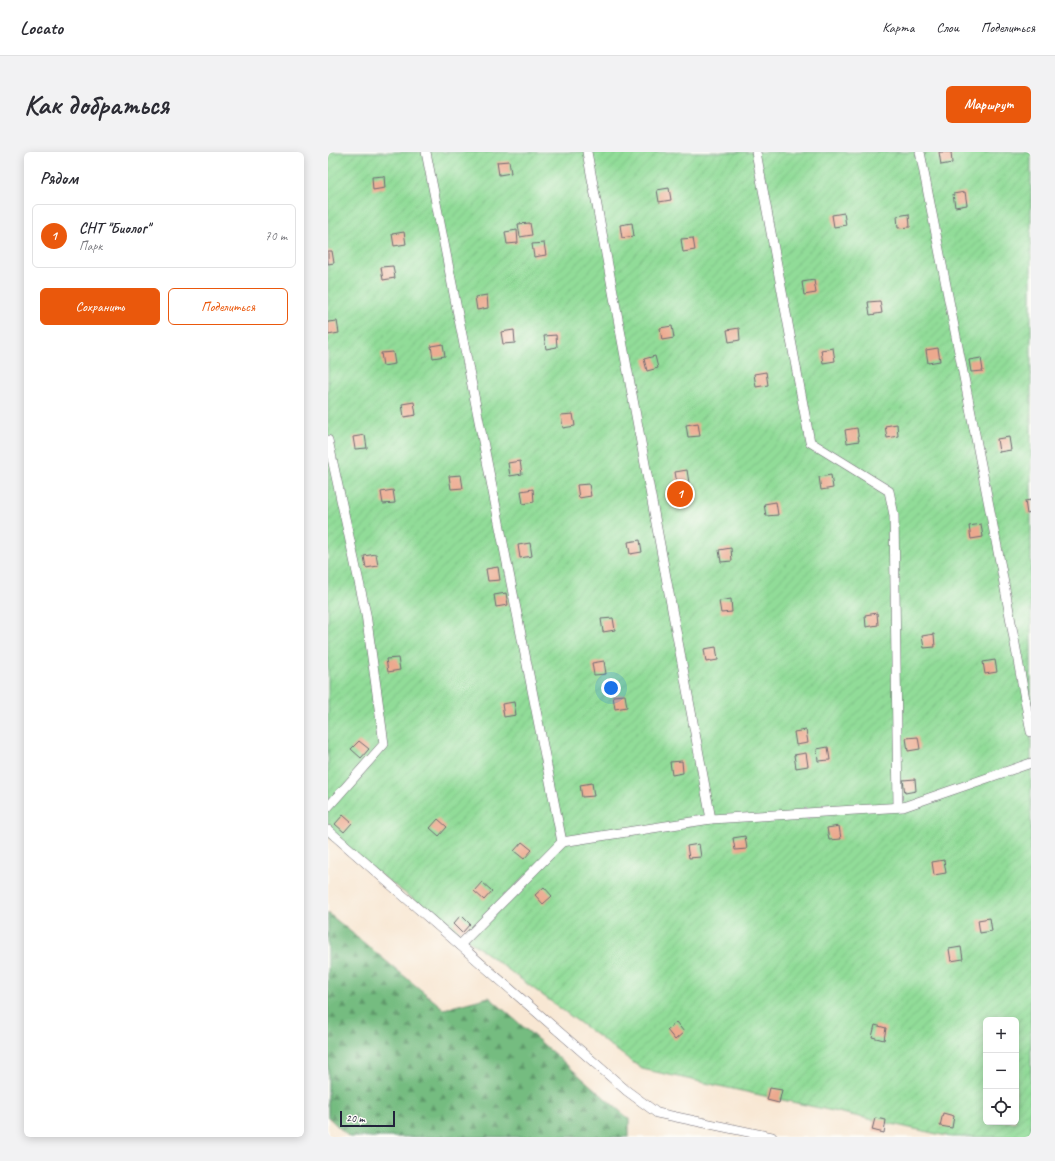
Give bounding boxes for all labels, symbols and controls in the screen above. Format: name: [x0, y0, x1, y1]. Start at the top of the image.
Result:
text: Locato: [20, 16, 63, 40]
text: Карта: [882, 19, 914, 36]
text: Слои: [936, 19, 959, 36]
text: Поделиться: [981, 19, 1035, 36]
button: Маршрут: [946, 86, 1031, 123]
text: Как добраться: [24, 87, 169, 122]
text: Рядом: [40, 168, 78, 189]
text: СНТ "Биолог": [79, 219, 150, 238]
text: 1: [51, 228, 57, 244]
text: 70 m: [265, 228, 287, 244]
text: Парк: [79, 238, 102, 254]
button: Сохранить: [40, 288, 160, 325]
button: Поделиться: [168, 288, 288, 325]
pin: 1: [667, 479, 693, 509]
your location: [601, 678, 621, 698]
map controls: [983, 1017, 1019, 1125]
button: +: [983, 1017, 1019, 1053]
button: −: [983, 1053, 1019, 1089]
button: locate: [983, 1089, 1019, 1125]
scale bar: [340, 1109, 395, 1128]
text: 20 m: [346, 1111, 365, 1125]

